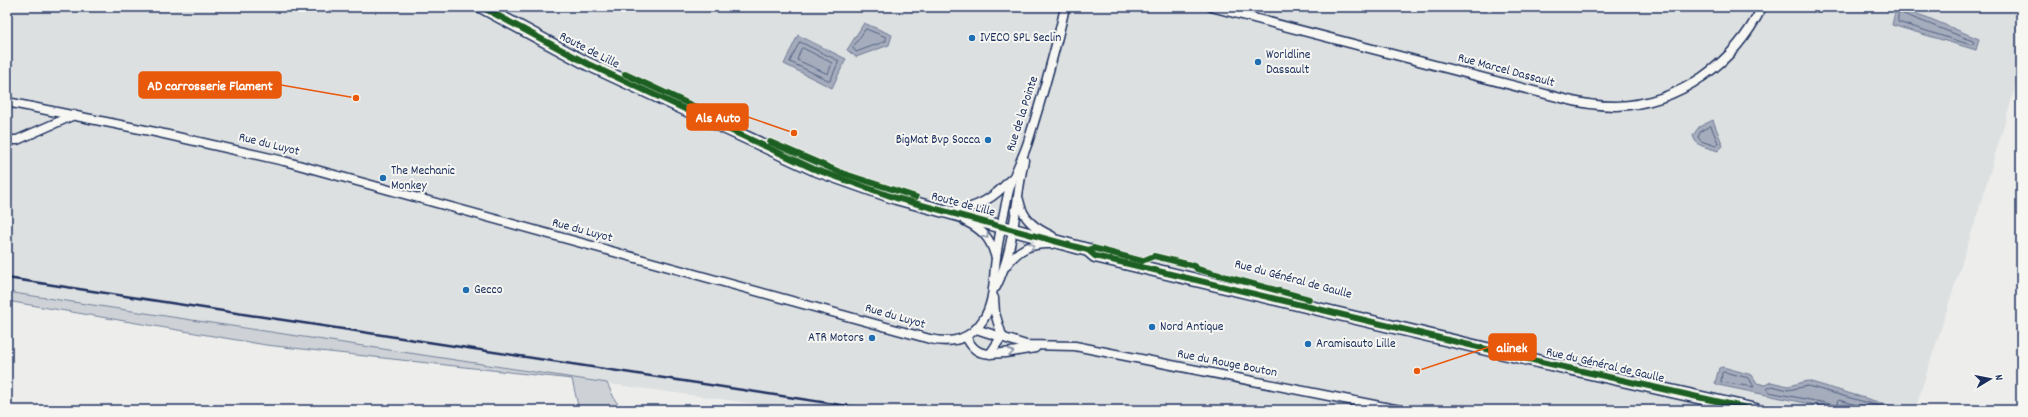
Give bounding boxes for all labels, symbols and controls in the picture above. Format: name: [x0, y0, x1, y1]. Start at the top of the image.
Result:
street label: Route de Lille: [555, 28, 623, 74]
place label: IVECO SPL Seclin: [980, 29, 1061, 48]
marker: IVECO SPL Seclin: [967, 33, 977, 43]
place label: Worldline Dassault: [1266, 46, 1311, 80]
street label: Rue Marcel Dassault: [1455, 49, 1557, 93]
marker: Worldline Dassault: [1253, 57, 1263, 67]
callout: AD carrosserie Flament: [139, 72, 281, 98]
street label: Rue de la Pointe: [1002, 74, 1044, 154]
text: AD carrosserie Flament: [147, 77, 274, 97]
callout: Als Auto: [687, 104, 748, 130]
text: Als Auto: [695, 109, 741, 129]
street label: Rue du Luyot: [237, 128, 302, 162]
place label: BigMat Bvp Socca: [896, 131, 981, 150]
marker: BigMat Bvp Socca: [983, 135, 993, 145]
place label: The Mechanic Monkey: [391, 162, 455, 196]
marker: The Mechanic Monkey: [378, 173, 388, 183]
street label: Route de Lille: [929, 187, 997, 223]
street label: Rue du Luyot: [550, 214, 615, 248]
one-way arrow: [981, 231, 988, 238]
one-way arrow: [1028, 242, 1035, 250]
street label: Rue du Général de Gaulle: [1232, 255, 1354, 305]
place label: Gecco: [474, 281, 503, 300]
marker: Gecco: [461, 285, 471, 295]
street label: Rue du Luyot: [863, 299, 928, 335]
place label: Nord Antique: [1160, 318, 1224, 337]
marker: Nord Antique: [1147, 322, 1157, 332]
place label: ATR Motors: [808, 329, 864, 348]
marker: ATR Motors: [867, 333, 877, 343]
callout: alinek: [1489, 334, 1536, 360]
place label: Aramisauto Lille: [1316, 335, 1396, 354]
marker: Aramisauto Lille: [1303, 339, 1313, 349]
text: alinek: [1497, 339, 1528, 359]
street label: Rue du Général de Gaulle: [1544, 343, 1666, 389]
street label: Rue du Rouge Bouton: [1175, 345, 1279, 383]
one-way arrow: [1008, 347, 1014, 356]
north arrow: [1970, 359, 2010, 399]
text: N: [1990, 374, 2006, 382]

